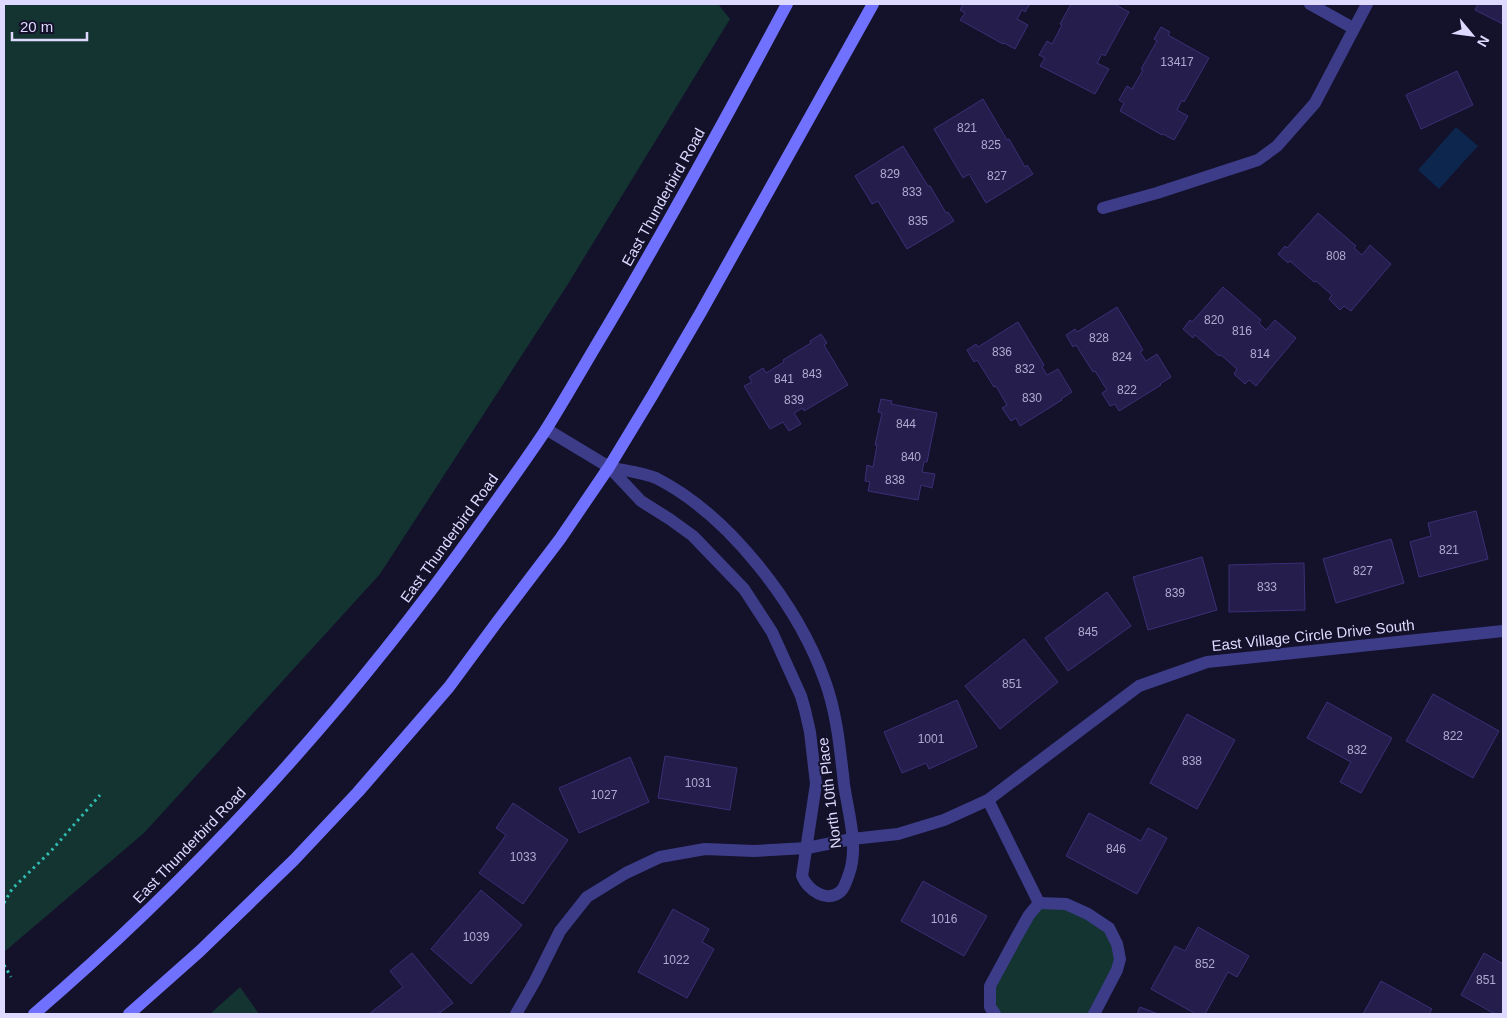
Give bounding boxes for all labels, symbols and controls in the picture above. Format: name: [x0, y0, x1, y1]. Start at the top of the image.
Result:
scale bar: [12, 10, 88, 42]
north arrow: [1447, 10, 1497, 60]
text: 20 m: [20, 18, 53, 35]
text: N: [1474, 33, 1493, 50]
house number: 13417: [1160, 55, 1194, 69]
house number: 821: [957, 121, 977, 135]
street label: East Thunderbird Road: [618, 125, 708, 269]
house number: 825: [981, 138, 1001, 152]
house number: 829: [880, 167, 900, 181]
house number: 827: [987, 169, 1007, 183]
house number: 833: [902, 185, 922, 199]
house number: 835: [908, 214, 928, 228]
house number: 808: [1326, 249, 1346, 263]
house number: 820: [1204, 313, 1224, 327]
house number: 816: [1232, 324, 1252, 338]
house number: 828: [1089, 331, 1109, 345]
house number: 836: [992, 345, 1012, 359]
house number: 814: [1250, 347, 1270, 361]
house number: 824: [1112, 350, 1132, 364]
house number: 832: [1015, 362, 1035, 376]
house number: 843: [802, 367, 822, 381]
house number: 841: [774, 372, 794, 386]
house number: 822: [1117, 383, 1137, 397]
house number: 830: [1022, 391, 1042, 405]
house number: 839: [784, 393, 804, 407]
house number: 844: [896, 417, 916, 431]
house number: 840: [901, 450, 921, 464]
street label: East Thunderbird Road: [397, 470, 501, 606]
house number: 838: [885, 473, 905, 487]
house number: 821: [1439, 543, 1459, 557]
house number: 827: [1353, 564, 1373, 578]
house number: 833: [1257, 580, 1277, 594]
house number: 839: [1165, 586, 1185, 600]
street label: East Village Circle Drive South: [1211, 616, 1415, 654]
house number: 845: [1078, 625, 1098, 639]
house number: 851: [1002, 677, 1022, 691]
house number: 822: [1443, 729, 1463, 743]
house number: 1001: [918, 732, 945, 746]
street label: North 10th Place: [814, 737, 844, 849]
house number: 832: [1347, 743, 1367, 757]
house number: 838: [1182, 754, 1202, 768]
house number: 1031: [685, 776, 712, 790]
street label: East Thunderbird Road: [129, 783, 249, 907]
house number: 1027: [591, 788, 618, 802]
house number: 846: [1106, 842, 1126, 856]
house number: 1033: [510, 850, 537, 864]
house number: 1016: [931, 912, 958, 926]
house number: 1039: [463, 930, 490, 944]
house number: 1022: [663, 953, 690, 967]
house number: 852: [1195, 957, 1215, 971]
house number: 851: [1476, 973, 1496, 987]

